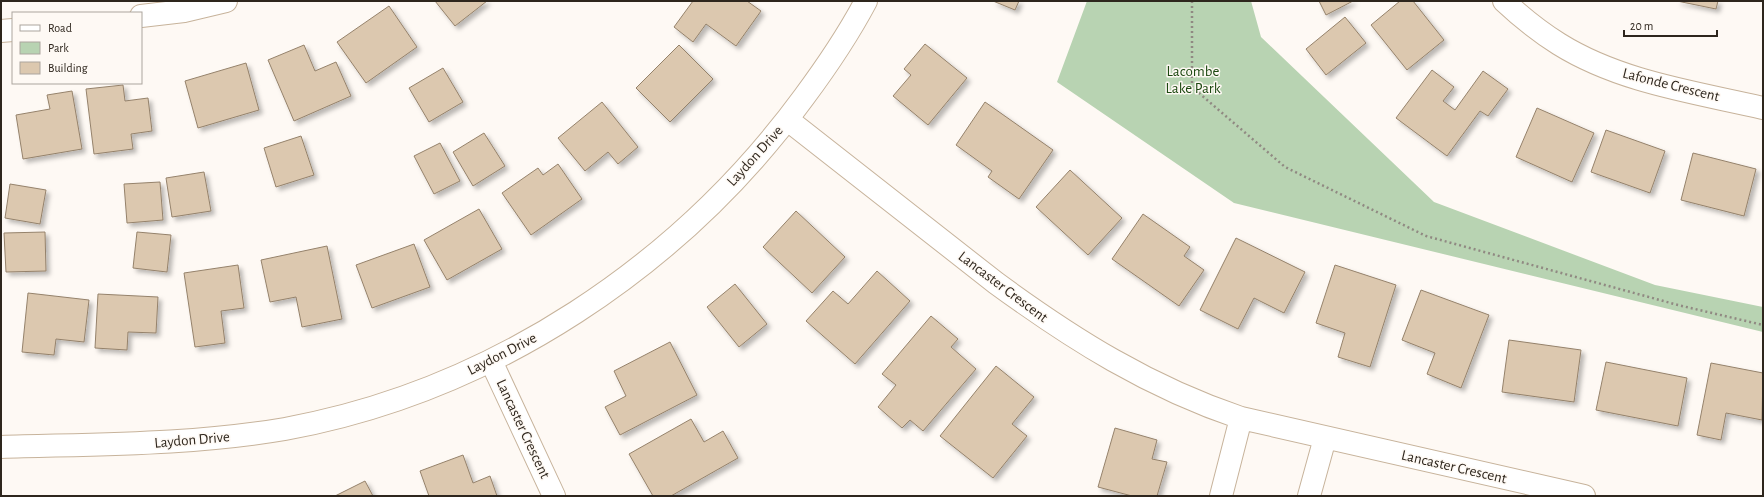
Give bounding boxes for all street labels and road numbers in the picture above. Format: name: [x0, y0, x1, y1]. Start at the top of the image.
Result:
street label: Lafonde Crescent: [1621, 66, 1721, 104]
street label: Laydon Drive: [724, 123, 786, 189]
street label: Lancaster Crescent: [955, 249, 1051, 326]
street label: Laydon Drive: [465, 330, 539, 378]
street label: Lancaster Crescent: [493, 377, 553, 481]
street label: Laydon Drive: [154, 429, 230, 451]
street label: Lancaster Crescent: [1400, 448, 1508, 486]

